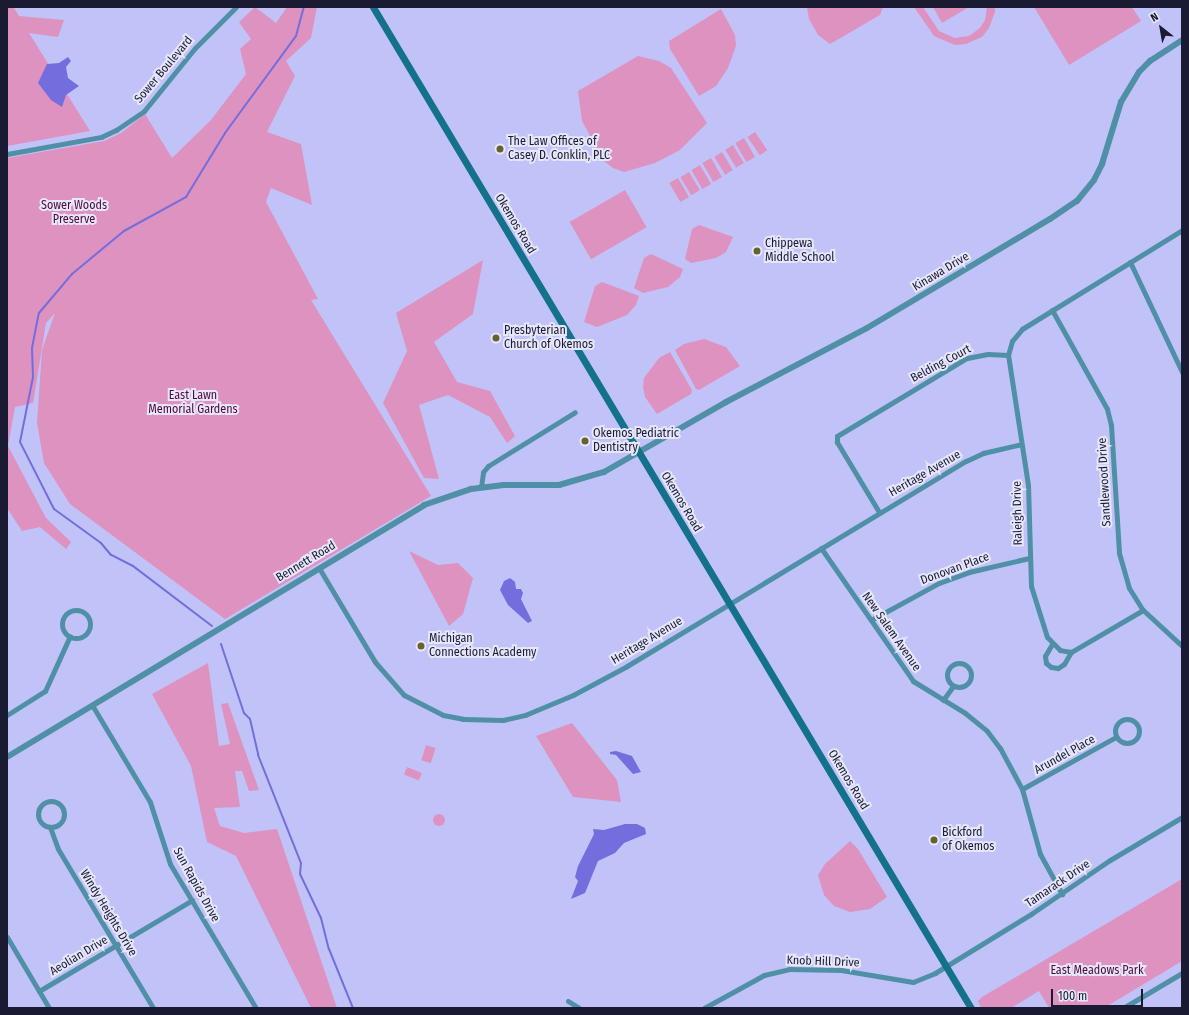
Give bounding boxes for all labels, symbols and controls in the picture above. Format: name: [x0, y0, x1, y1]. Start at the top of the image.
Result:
north arrow: [1141, 8, 1181, 48]
text: N: [1148, 10, 1161, 25]
street label: Sower Boulevard: [132, 34, 196, 106]
place label: The Law Offices of Casey D. Conklin, PLC: [508, 135, 610, 163]
marker: The Law Offices of Casey D. Conklin, PLC: [495, 144, 505, 154]
street label: Okemos Road: [491, 191, 539, 257]
park label: Sower Woods Preserve: [41, 199, 107, 227]
place label: Chippewa Middle School: [765, 237, 834, 265]
marker: Chippewa Middle School: [752, 246, 762, 256]
street label: Kinawa Drive: [910, 250, 972, 294]
place label: Presbyterian Church of Okemos: [504, 324, 593, 352]
marker: Presbyterian Church of Okemos: [491, 333, 501, 343]
street label: Belding Court: [908, 342, 974, 386]
park label: East Lawn Memorial Gardens: [148, 389, 238, 417]
place label: Okemos Pediatric Dentistry: [593, 427, 679, 455]
marker: Okemos Pediatric Dentistry: [580, 436, 590, 446]
street label: Sandlewood Drive: [1095, 437, 1115, 527]
street label: Heritage Avenue: [887, 448, 963, 500]
street label: Okemos Road: [657, 469, 705, 535]
street label: Raleigh Drive: [1010, 481, 1026, 545]
street label: Bennett Road: [274, 539, 338, 585]
street label: Donovan Place: [919, 550, 991, 588]
street label: New Salem Avenue: [859, 590, 923, 674]
street label: Heritage Avenue: [609, 614, 685, 668]
place label: Michigan Connections Academy: [429, 632, 536, 660]
marker: Michigan Connections Academy: [416, 641, 426, 651]
street label: Arundel Place: [1032, 732, 1098, 778]
street label: Okemos Road: [824, 747, 872, 813]
place label: Bickford of Okemos: [942, 826, 994, 854]
marker: Bickford of Okemos: [929, 835, 939, 845]
street label: Sun Rapids Drive: [170, 845, 222, 925]
street label: Tamarack Drive: [1023, 857, 1093, 911]
street label: Windy Heights Drive: [76, 867, 140, 959]
street label: Aeolian Drive: [47, 933, 111, 979]
street label: Knob Hill Drive: [786, 954, 860, 970]
park label: East Meadows Park: [1050, 964, 1144, 978]
scale bar: [1053, 981, 1145, 1007]
text: 100 m: [1058, 989, 1087, 1003]

